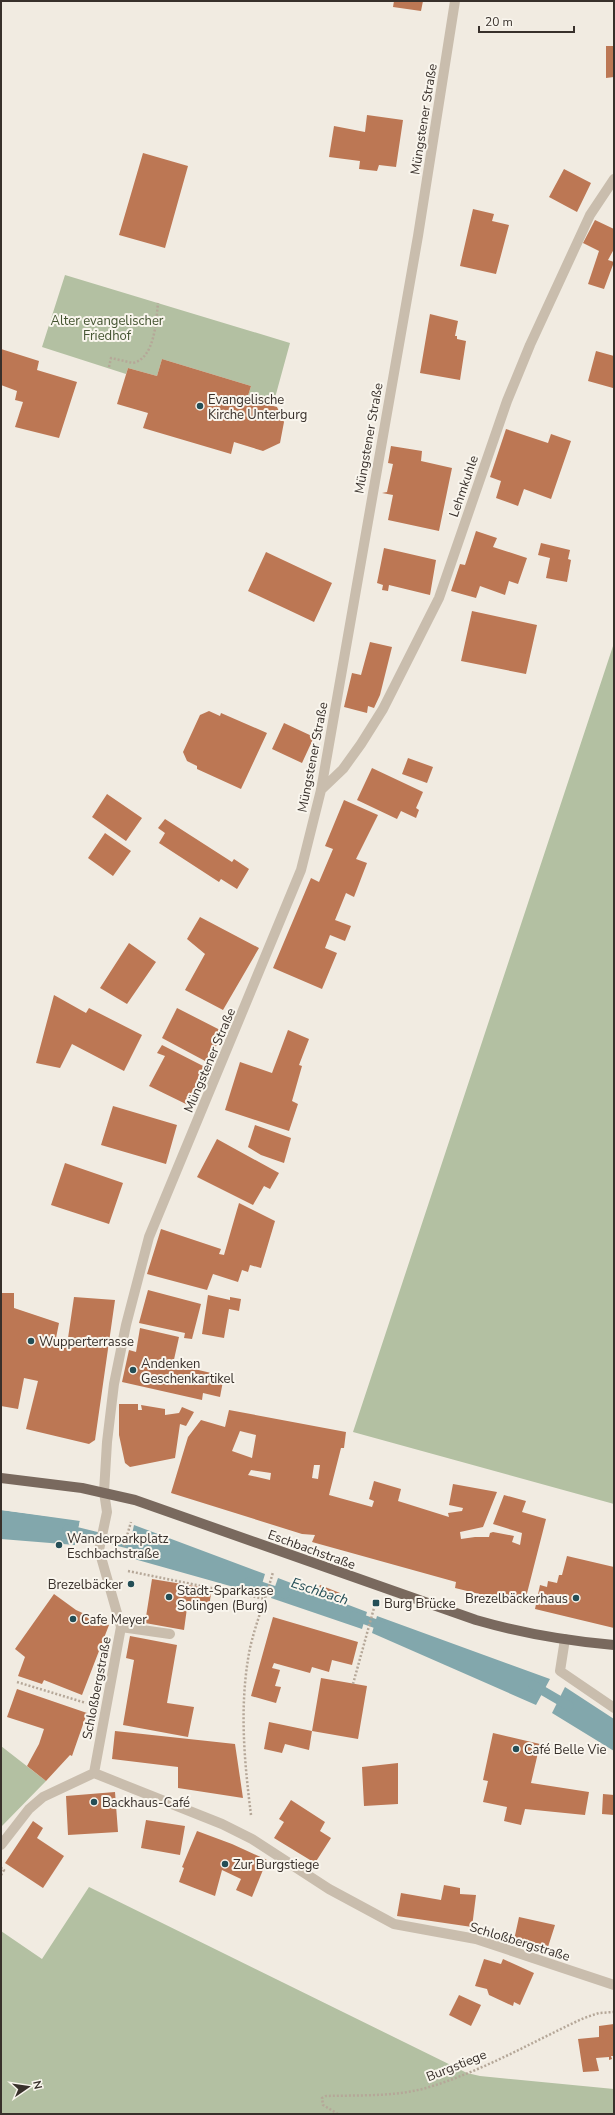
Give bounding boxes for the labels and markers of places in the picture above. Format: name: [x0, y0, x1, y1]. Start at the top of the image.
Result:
place label: Evangelische Kirche Unterburg: [208, 391, 307, 424]
marker: Evangelische Kirche Unterburg: [195, 401, 205, 411]
place label: Wupperterrasse: [39, 1333, 134, 1351]
marker: Wupperterrasse: [26, 1336, 36, 1346]
place label: Andenken Geschenkartikel: [141, 1355, 234, 1388]
marker: Andenken Geschenkartikel: [128, 1365, 138, 1375]
place label: Wanderparkplatz Eschbachstraße: [67, 1530, 169, 1563]
marker: Wanderparkplatz Eschbachstraße: [54, 1540, 64, 1550]
place label: Brezelbäcker: [48, 1576, 123, 1594]
marker: Brezelbäcker: [126, 1579, 136, 1589]
place label: Stadt-Sparkasse Solingen (Burg): [177, 1582, 274, 1615]
place label: Brezelbäckerhaus: [465, 1590, 568, 1608]
marker: Stadt-Sparkasse Solingen (Burg): [164, 1592, 174, 1602]
marker: Brezelbäckerhaus: [571, 1593, 581, 1603]
place label: Burg Brücke: [384, 1595, 456, 1613]
marker: Burg Brücke: [371, 1598, 381, 1608]
place label: Cafe Meyer: [81, 1611, 147, 1629]
marker: Cafe Meyer: [68, 1614, 78, 1624]
place label: Café Belle Vie: [524, 1741, 606, 1759]
marker: Café Belle Vie: [511, 1744, 521, 1754]
place label: Backhaus-Café: [102, 1794, 190, 1812]
marker: Backhaus-Café: [89, 1797, 99, 1807]
place label: Zur Burgstiege: [233, 1856, 319, 1874]
marker: Zur Burgstiege: [220, 1859, 230, 1869]

